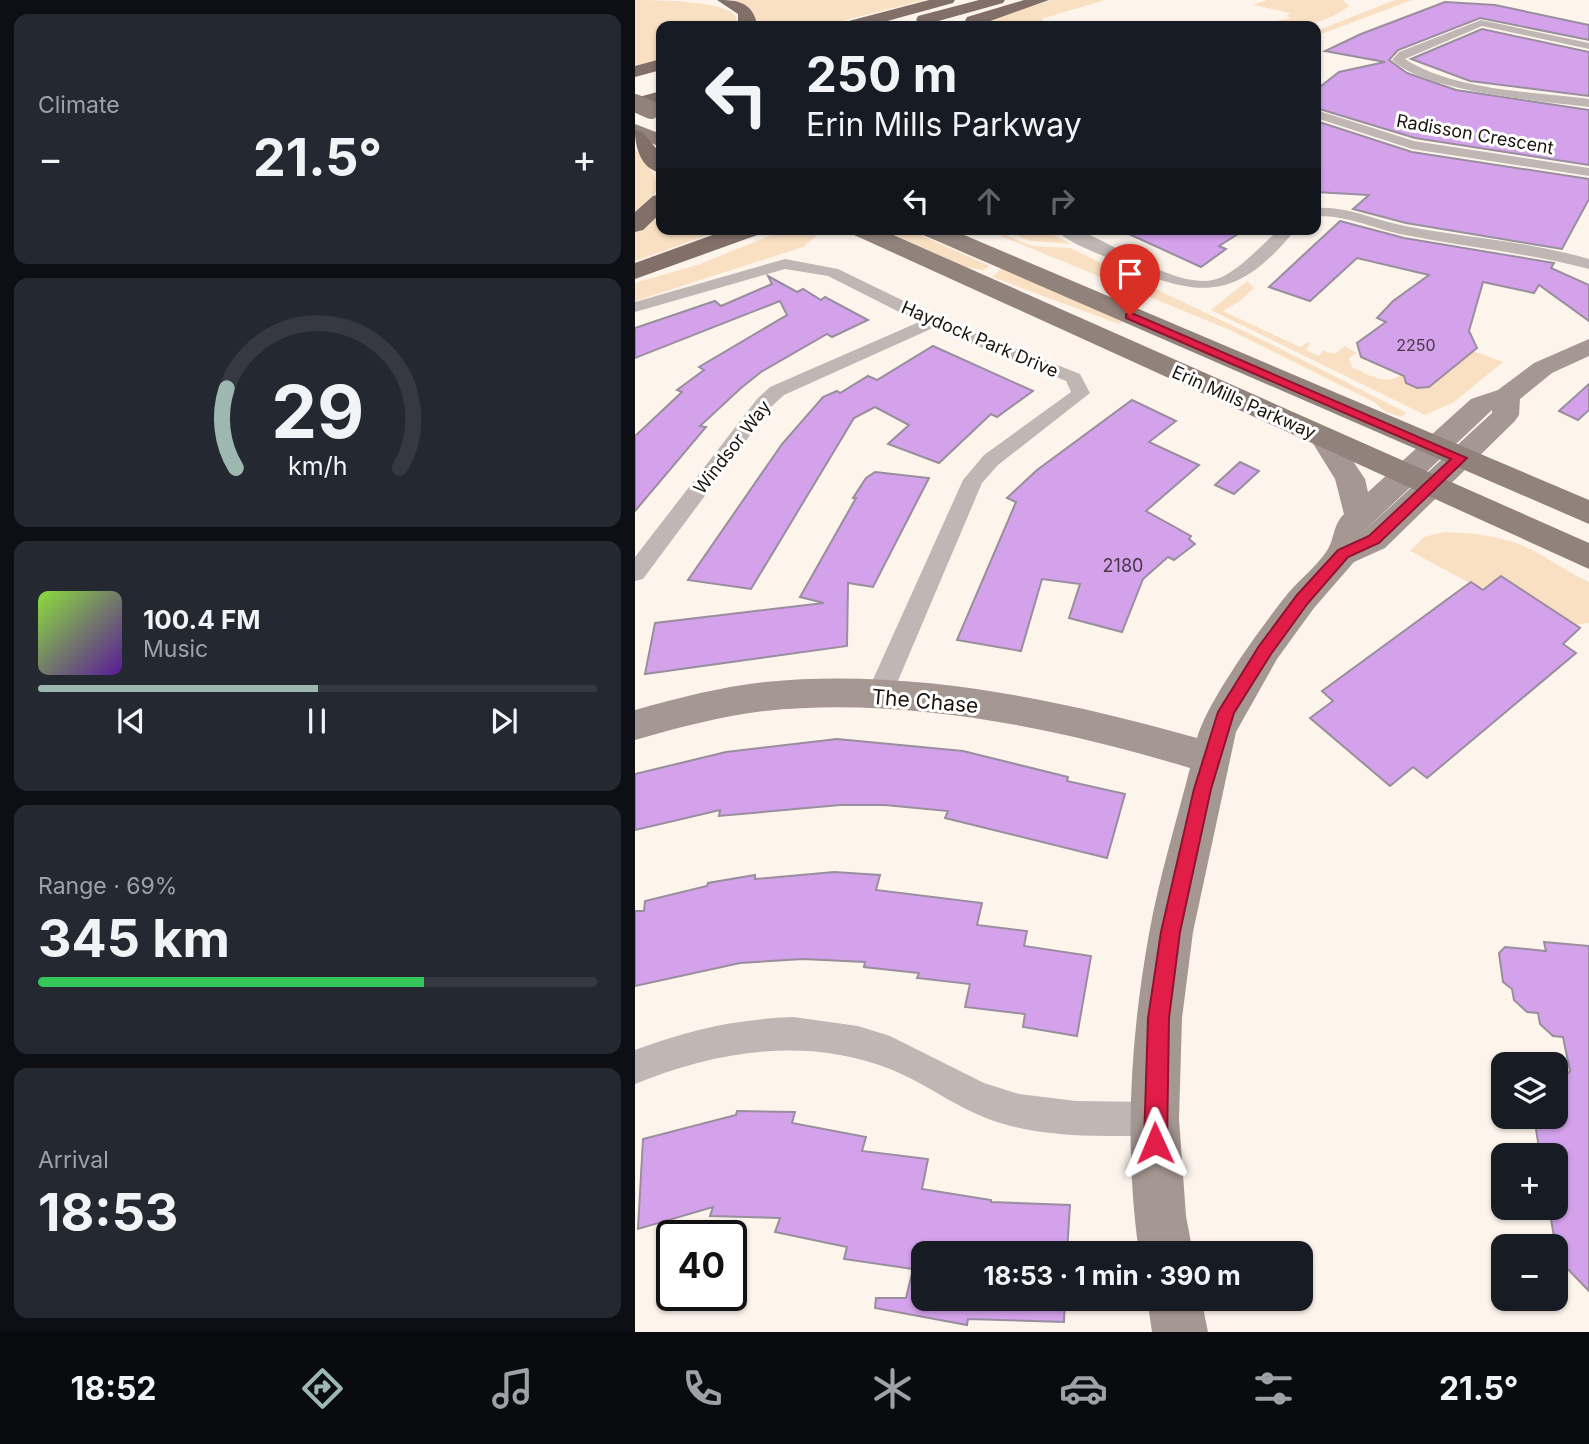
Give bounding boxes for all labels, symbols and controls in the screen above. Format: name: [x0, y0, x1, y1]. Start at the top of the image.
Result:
text: 250 m: [806, 45, 958, 104]
icon: left: [691, 49, 782, 140]
text: Climate: [38, 91, 120, 119]
text: Erin Mills Parkway: [806, 105, 1082, 144]
street label: Radisson Crescent: [1395, 110, 1555, 158]
text: 21.5°: [253, 126, 382, 189]
text: −: [38, 135, 63, 181]
text: +: [572, 135, 597, 181]
icon: left: [897, 182, 935, 220]
icon: ahead: [970, 182, 1008, 220]
icon: right: [1043, 182, 1081, 220]
pin: [1100, 244, 1160, 316]
icon: arrive: [1111, 255, 1149, 293]
street label: Haydock Park Drive: [898, 296, 1062, 382]
house number: 2250: [1396, 335, 1436, 355]
street label: Erin Mills Parkway: [1169, 361, 1319, 443]
text: 29: [271, 368, 364, 457]
street label: Windsor Way: [689, 396, 775, 498]
text: km/h: [288, 451, 347, 481]
house number: 2180: [1103, 555, 1143, 576]
text: 100.4 FM: [143, 604, 260, 635]
text: Music: [143, 635, 208, 663]
street label: The Chase: [871, 684, 979, 718]
icon: previous: [112, 702, 150, 740]
icon: pause: [298, 702, 336, 740]
icon: next: [485, 702, 523, 740]
text: Range · 69%: [38, 872, 177, 900]
text: 345 km: [38, 907, 230, 970]
map controls: [1491, 1052, 1568, 1311]
button: layers: [1491, 1052, 1568, 1129]
position arrow: [1118, 1106, 1192, 1180]
button: +: [1491, 1143, 1568, 1220]
text: Arrival: [38, 1146, 109, 1174]
text: 18:53: [38, 1181, 178, 1244]
speed limit sign: 40: [656, 1220, 747, 1311]
button: −: [1491, 1234, 1568, 1311]
text: 18:53 · 1 min · 390 m: [983, 1260, 1241, 1291]
icon: directions: [298, 1364, 347, 1413]
icon: music: [488, 1364, 537, 1413]
icon: phone: [678, 1364, 727, 1413]
icon: climate: [868, 1364, 917, 1413]
icon: car: [1059, 1364, 1108, 1413]
icon: filters: [1249, 1364, 1298, 1413]
text: 18:52: [71, 1369, 157, 1408]
text: 21.5°: [1439, 1369, 1518, 1408]

